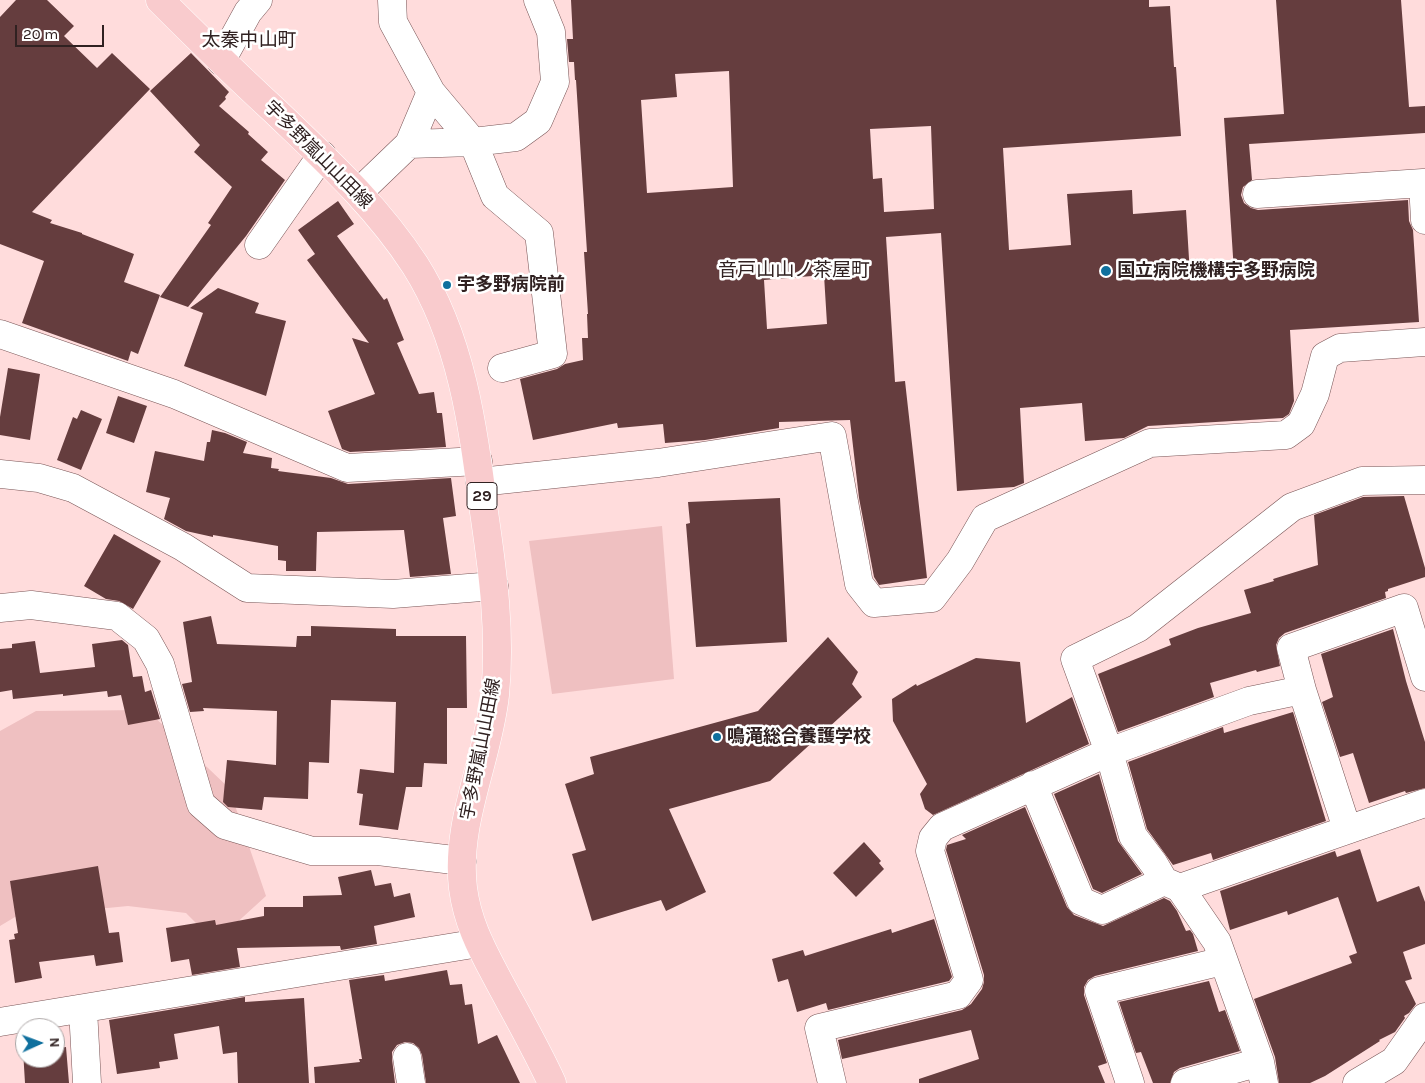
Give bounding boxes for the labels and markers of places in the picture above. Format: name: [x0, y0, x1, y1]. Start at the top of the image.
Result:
place label: 国立病院機構宇多野病院: [1117, 260, 1315, 282]
marker: 国立病院機構宇多野病院: [1099, 264, 1113, 278]
place label: 宇多野病院前: [457, 274, 565, 296]
marker: 宇多野病院前: [441, 279, 453, 291]
place label: 鳴滝総合養護学校: [727, 726, 871, 748]
marker: 鳴滝総合養護学校: [711, 731, 723, 743]

